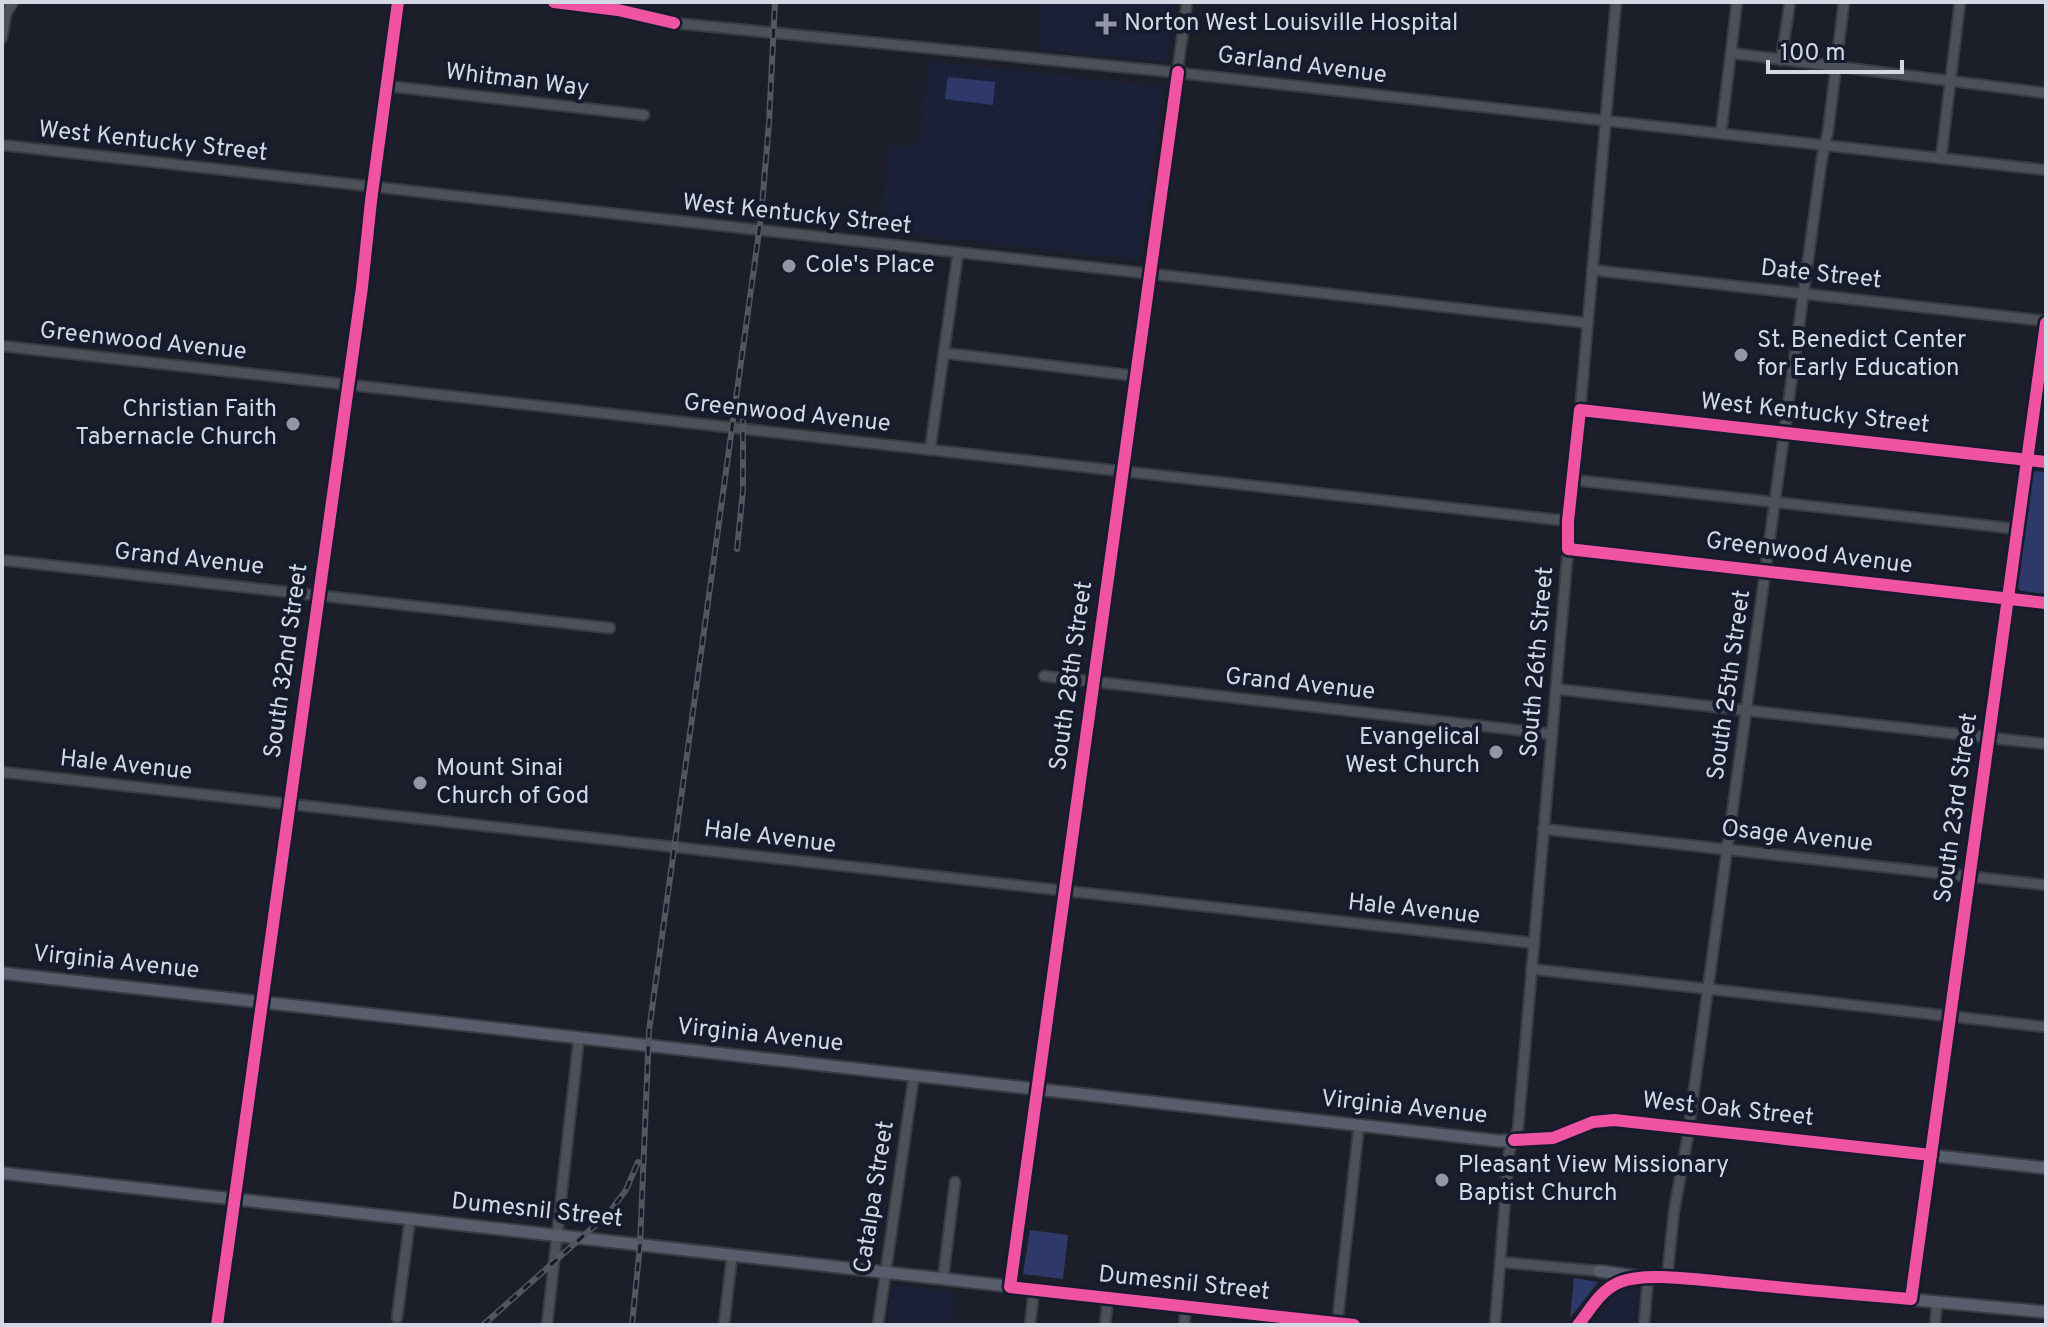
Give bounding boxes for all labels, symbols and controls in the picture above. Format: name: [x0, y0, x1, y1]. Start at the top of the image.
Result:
place label: Norton West Louisville Hospital: [1124, 9, 1458, 39]
marker: Norton West Louisville Hospital: [1095, 13, 1117, 35]
scale bar: [1768, 24, 1902, 74]
text: 100 m: [1780, 39, 1846, 69]
street label: Garland Avenue: [1216, 41, 1388, 91]
street label: Whitman Way: [443, 57, 591, 105]
street label: West Kentucky Street: [37, 115, 269, 169]
street label: West Kentucky Street: [681, 188, 913, 242]
place label: Cole's Place: [805, 251, 935, 281]
street label: Date Street: [1759, 254, 1883, 296]
marker: Cole's Place: [780, 257, 798, 275]
street label: Greenwood Avenue: [38, 316, 248, 368]
place label: St. Benedict Center for Early Education: [1757, 326, 1966, 384]
marker: St. Benedict Center for Early Education: [1732, 346, 1750, 364]
street label: West Kentucky Street: [1699, 387, 1931, 441]
street label: Greenwood Avenue: [682, 388, 892, 440]
place label: Christian Faith Tabernacle Church: [75, 395, 277, 453]
marker: Christian Faith Tabernacle Church: [284, 415, 302, 433]
street label: Greenwood Avenue: [1704, 526, 1914, 582]
street label: Grand Avenue: [113, 537, 265, 583]
street label: South 32nd Street: [258, 562, 316, 760]
street label: South 26th Street: [1515, 565, 1561, 759]
street label: South 28th Street: [1044, 579, 1100, 773]
street label: South 25th Street: [1702, 588, 1758, 782]
street label: Grand Avenue: [1224, 662, 1376, 708]
street label: South 23rd Street: [1929, 711, 1985, 905]
place label: Evangelical West Church: [1345, 723, 1480, 781]
marker: Evangelical West Church: [1487, 743, 1505, 761]
street label: Hale Avenue: [58, 744, 194, 788]
place label: Mount Sinai Church of God: [436, 754, 589, 812]
marker: Mount Sinai Church of God: [411, 774, 429, 792]
street label: Osage Avenue: [1720, 814, 1874, 860]
street label: Hale Avenue: [702, 815, 838, 861]
street label: Hale Avenue: [1346, 888, 1482, 932]
street label: Virginia Avenue: [31, 939, 201, 987]
street label: Virginia Avenue: [675, 1012, 845, 1060]
street label: Virginia Avenue: [1319, 1084, 1489, 1132]
street label: West Oak Street: [1641, 1086, 1815, 1134]
street label: Catalpa Street: [848, 1119, 902, 1275]
place label: Pleasant View Missionary Baptist Church: [1458, 1151, 1729, 1209]
marker: Pleasant View Missionary Baptist Church: [1433, 1171, 1451, 1189]
street label: Dumesnil Street: [450, 1187, 624, 1235]
street label: Dumesnil Street: [1097, 1260, 1271, 1308]

